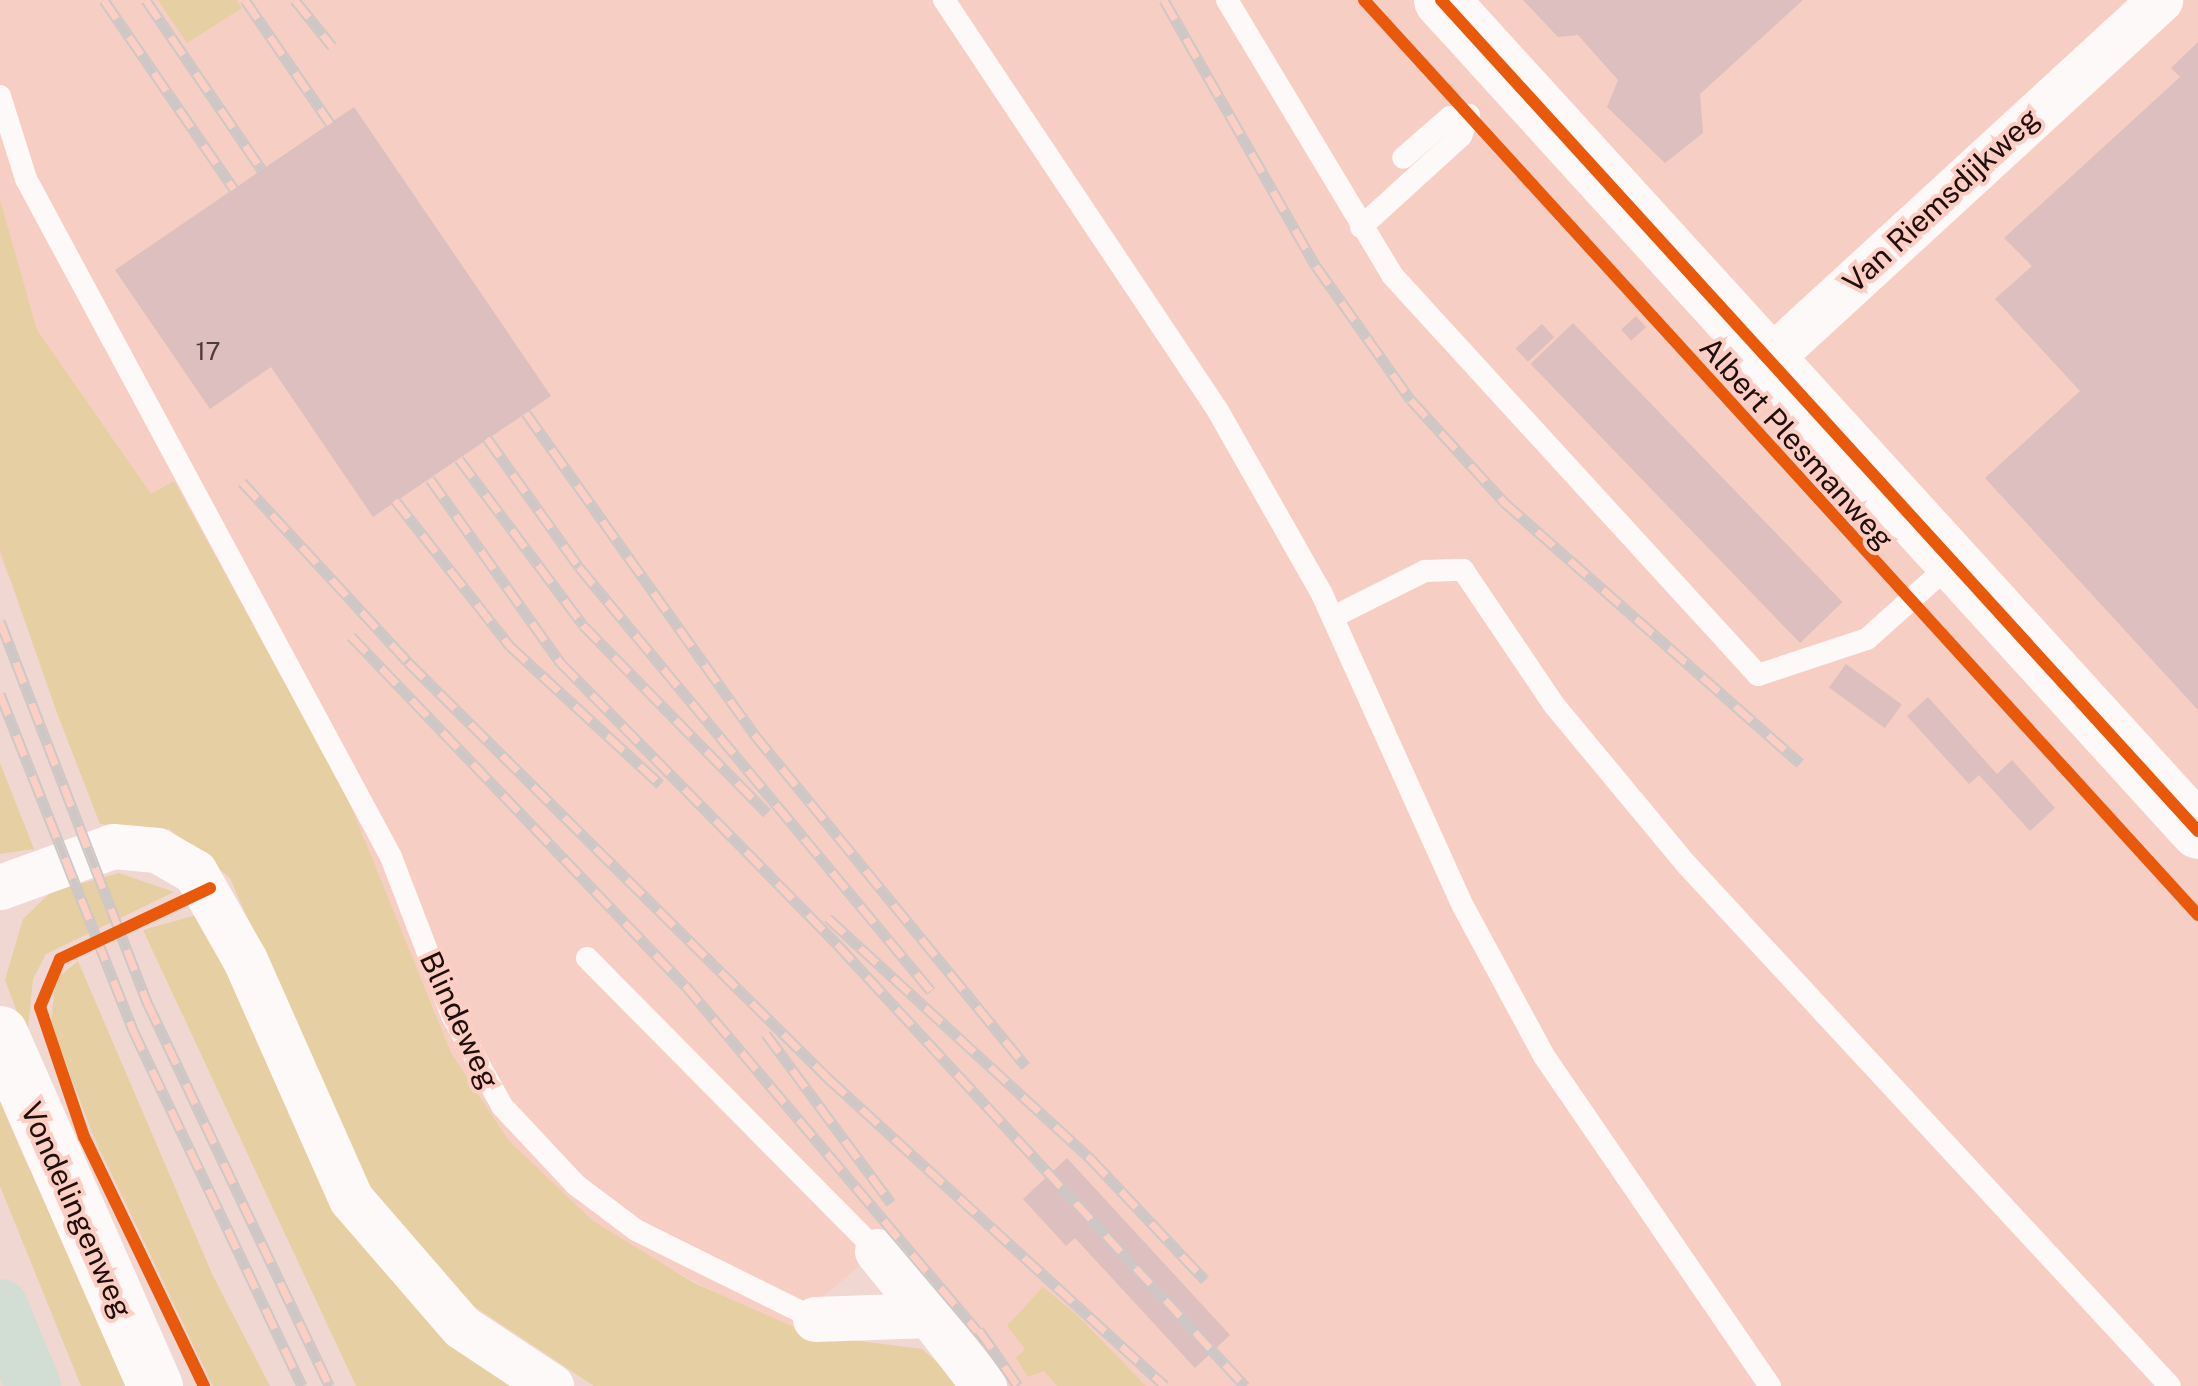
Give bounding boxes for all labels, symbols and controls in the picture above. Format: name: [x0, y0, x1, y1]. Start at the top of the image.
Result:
street label: Van Riemsdijkweg: [1835, 100, 2047, 300]
street label: Albert Plesmanweg: [1692, 330, 1902, 556]
house number: 17: [195, 336, 221, 366]
street label: Blindeweg: [413, 946, 507, 1094]
street label: Vondelingenweg: [13, 1096, 141, 1324]

